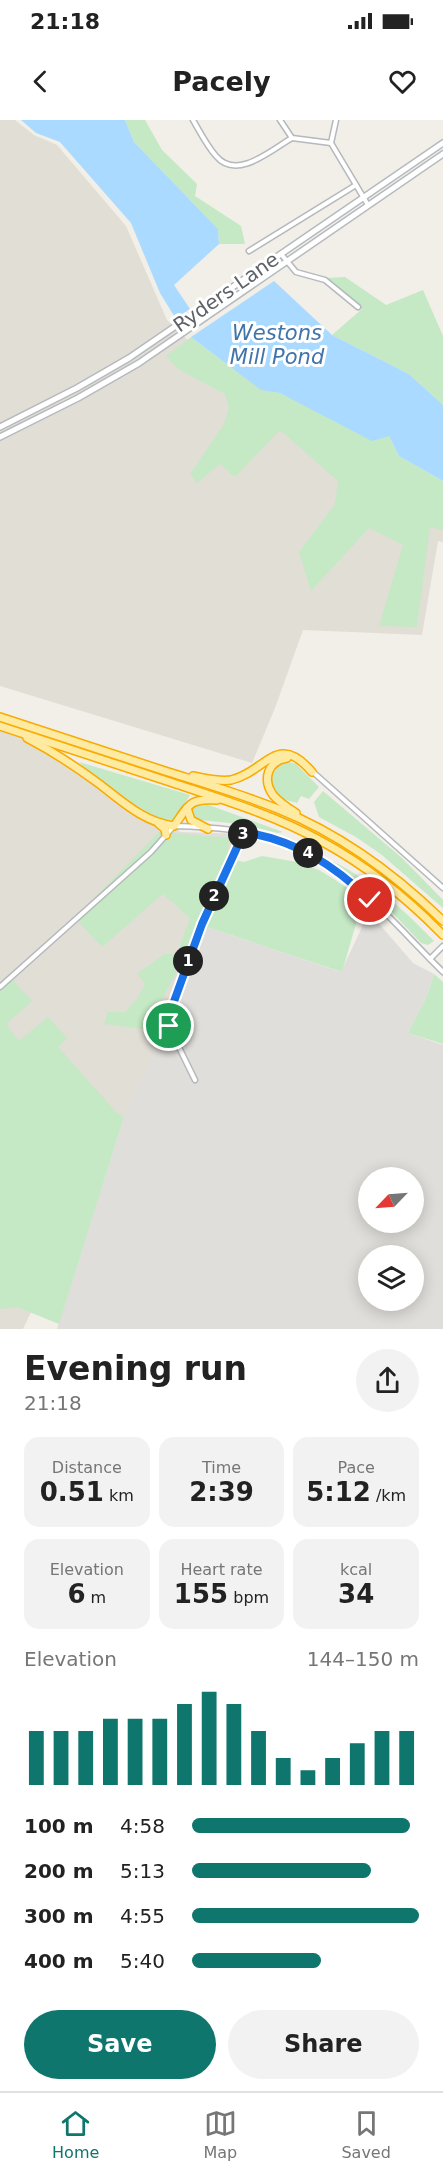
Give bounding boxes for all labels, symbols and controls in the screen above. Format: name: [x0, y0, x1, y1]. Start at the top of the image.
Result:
text: 21:18: [30, 9, 100, 34]
icon: back: [24, 65, 57, 98]
icon: heart: [386, 65, 419, 98]
text: Pacely: [172, 66, 271, 97]
street label: Ryders Lane: [169, 247, 283, 337]
water label: Westons Mill Pond: [230, 321, 325, 369]
pin: 3: [228, 819, 258, 849]
text: 3: [237, 824, 249, 843]
pin: 4: [293, 838, 323, 868]
text: 4: [302, 843, 314, 862]
pin: [344, 874, 395, 925]
pin: 2: [199, 881, 229, 911]
icon: check: [353, 883, 386, 916]
text: 2: [208, 886, 220, 905]
pin: 1: [173, 946, 203, 976]
text: 1: [182, 951, 194, 970]
pin: [143, 1000, 194, 1051]
icon: arrive: [152, 1009, 185, 1042]
north arrow: [358, 1167, 424, 1233]
map controls: [358, 1167, 424, 1311]
button: layers: [358, 1245, 424, 1311]
text: Evening run: [24, 1349, 247, 1388]
button: share: [356, 1349, 419, 1412]
text: 21:18: [24, 1391, 82, 1415]
text: Distance: [52, 1458, 122, 1477]
text: Time: [202, 1458, 241, 1477]
text: Pace: [337, 1458, 375, 1477]
text: 0.51: [40, 1477, 104, 1507]
text: 2:39: [189, 1477, 254, 1507]
text: 5:12: [306, 1477, 371, 1507]
text: km: [104, 1486, 134, 1505]
text: /km: [371, 1486, 406, 1505]
text: Elevation: [50, 1560, 124, 1579]
text: Heart rate: [180, 1560, 263, 1579]
text: kcal: [340, 1560, 372, 1579]
text: 6: [67, 1579, 86, 1609]
text: 155: [174, 1579, 228, 1609]
text: 34: [338, 1579, 374, 1609]
text: m: [86, 1588, 106, 1607]
text: bpm: [228, 1588, 269, 1607]
text: Elevation: [24, 1647, 117, 1671]
text: 144–150 m: [307, 1647, 419, 1671]
text: 100 m: [24, 1814, 94, 1838]
text: 4:58: [120, 1814, 165, 1838]
text: 200 m: [24, 1859, 94, 1883]
text: 5:13: [120, 1859, 165, 1883]
text: 300 m: [24, 1904, 94, 1928]
text: 4:55: [120, 1904, 165, 1928]
text: 400 m: [24, 1949, 94, 1973]
text: 5:40: [120, 1949, 165, 1973]
button: Save: [24, 2010, 216, 2079]
button: Share: [228, 2010, 419, 2079]
tab: Home: [52, 2107, 99, 2162]
tab: Map: [204, 2107, 237, 2162]
tab: Saved: [341, 2107, 391, 2162]

